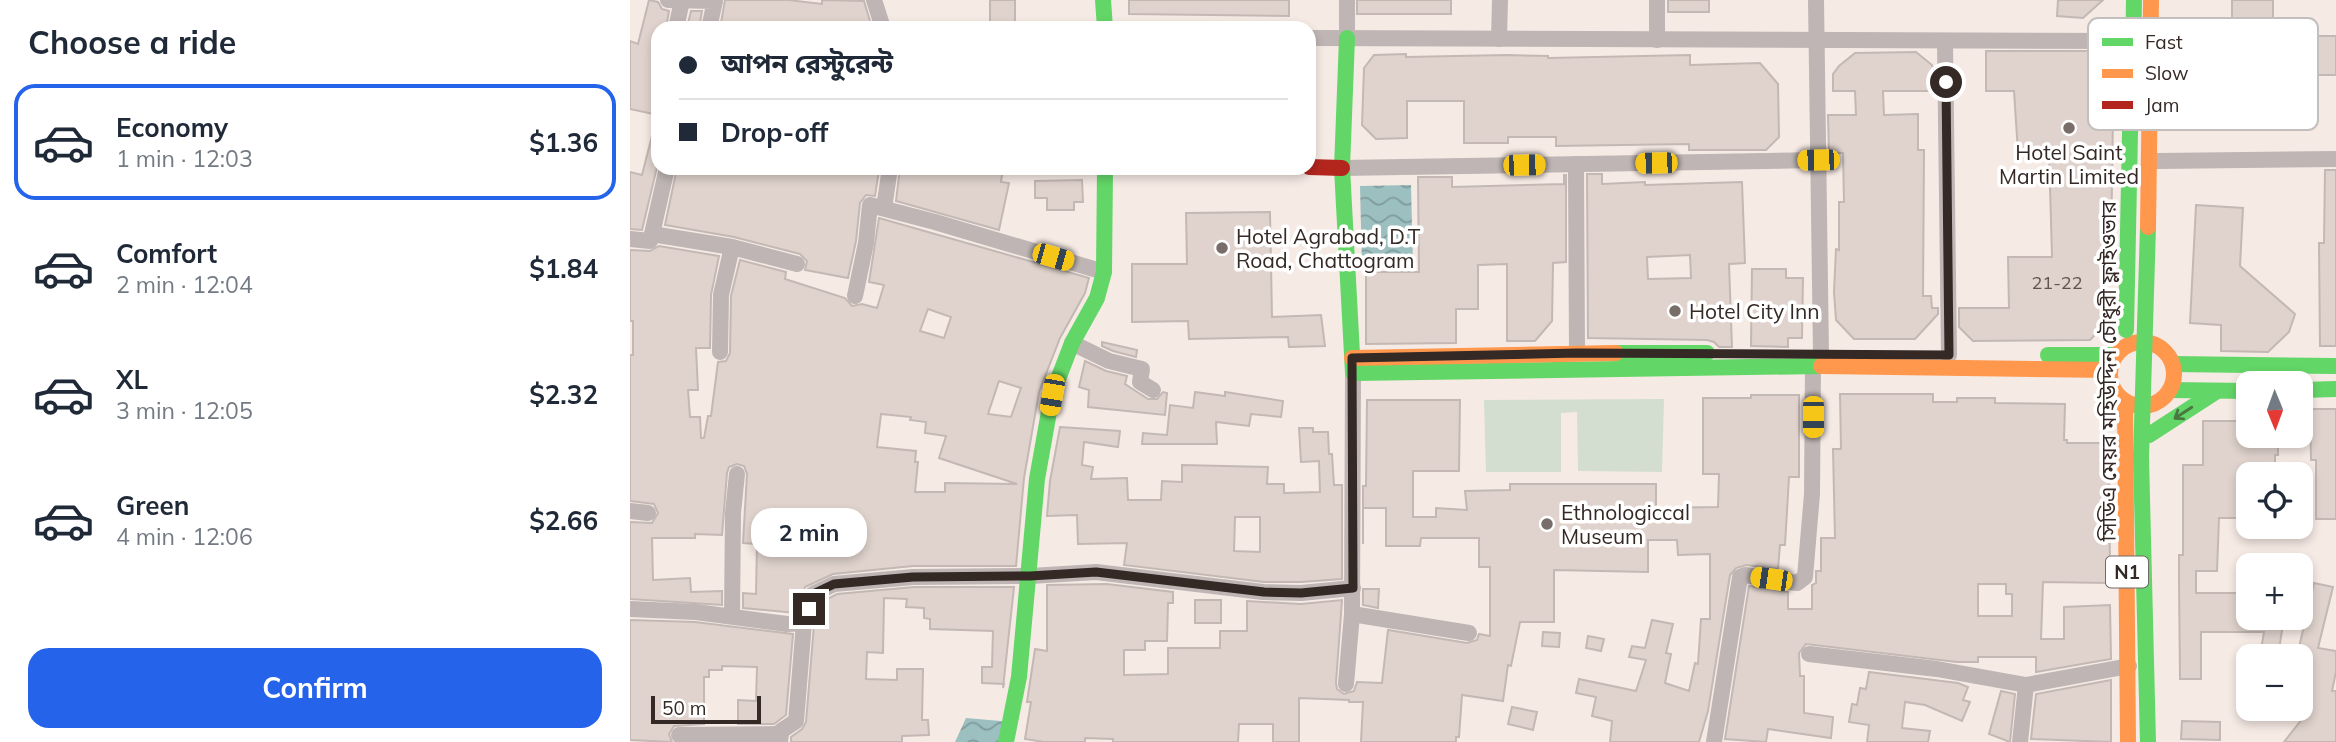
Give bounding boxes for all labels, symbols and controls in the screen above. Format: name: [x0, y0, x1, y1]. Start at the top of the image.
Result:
legend: [2088, 18, 2318, 130]
text: Choose a ride: [28, 22, 236, 62]
text: Fast: [2145, 30, 2183, 54]
text: আপন রেস্টুরেন্ট: [721, 47, 893, 80]
text: Slow: [2145, 61, 2189, 85]
route start: [1930, 66, 1962, 98]
text: Jam: [2145, 93, 2179, 117]
icon: car: [32, 111, 95, 174]
text: Economy: [116, 111, 228, 144]
text: Drop-off: [721, 116, 828, 149]
marker: Hotel Saint Martin Limited: [2061, 120, 2077, 136]
text: $1.36: [529, 126, 598, 159]
place label: Hotel Saint Martin Limited: [1999, 139, 2139, 189]
text: 1 min · 12:03: [116, 144, 253, 173]
car: [1797, 149, 1840, 171]
car: [1635, 152, 1678, 174]
car: [1503, 154, 1546, 176]
street label: সিডিএ মেয়র মহিউদ্দিন চৌধুরী ফ্লাইওভার: [2095, 200, 2121, 542]
place label: Hotel Agrabad, D.T Road, Chattogram: [1236, 223, 1421, 273]
icon: car: [32, 237, 95, 300]
text: Comfort: [116, 237, 217, 270]
marker: Hotel Agrabad, D.T Road, Chattogram: [1214, 240, 1230, 256]
car: [1030, 241, 1077, 273]
text: $1.84: [529, 252, 598, 285]
text: 2 min · 12:04: [116, 270, 253, 299]
house number: 21-22: [2032, 271, 2082, 294]
place label: Hotel City Inn: [1689, 298, 1820, 324]
marker: Hotel City Inn: [1667, 303, 1683, 319]
icon: car: [32, 363, 95, 426]
text: XL: [116, 363, 148, 396]
north arrow: [2236, 371, 2314, 448]
map controls: [2236, 371, 2313, 721]
car: [1039, 372, 1066, 418]
text: $2.32: [529, 378, 598, 411]
text: 3 min · 12:05: [116, 396, 253, 425]
car: [1803, 396, 1824, 438]
one-way arrow: [2174, 406, 2193, 420]
button: locate: [2236, 462, 2313, 539]
icon: car: [32, 489, 95, 552]
text: Green: [116, 489, 189, 522]
place label: Ethnologiccal Museum: [1561, 499, 1690, 549]
text: $2.66: [529, 504, 598, 537]
callout: 2 min: [751, 508, 867, 556]
marker: Ethnologiccal Museum: [1539, 516, 1555, 532]
text: 2 min: [779, 518, 839, 547]
text: 4 min · 12:06: [116, 522, 253, 551]
button: +: [2236, 553, 2313, 630]
road number: N1: [2106, 556, 2148, 587]
car: [1749, 566, 1794, 592]
route end: [793, 593, 825, 625]
button: −: [2236, 644, 2313, 721]
button: Confirm: [28, 648, 602, 728]
scale bar: [651, 693, 761, 725]
text: 50 m: [662, 696, 706, 720]

